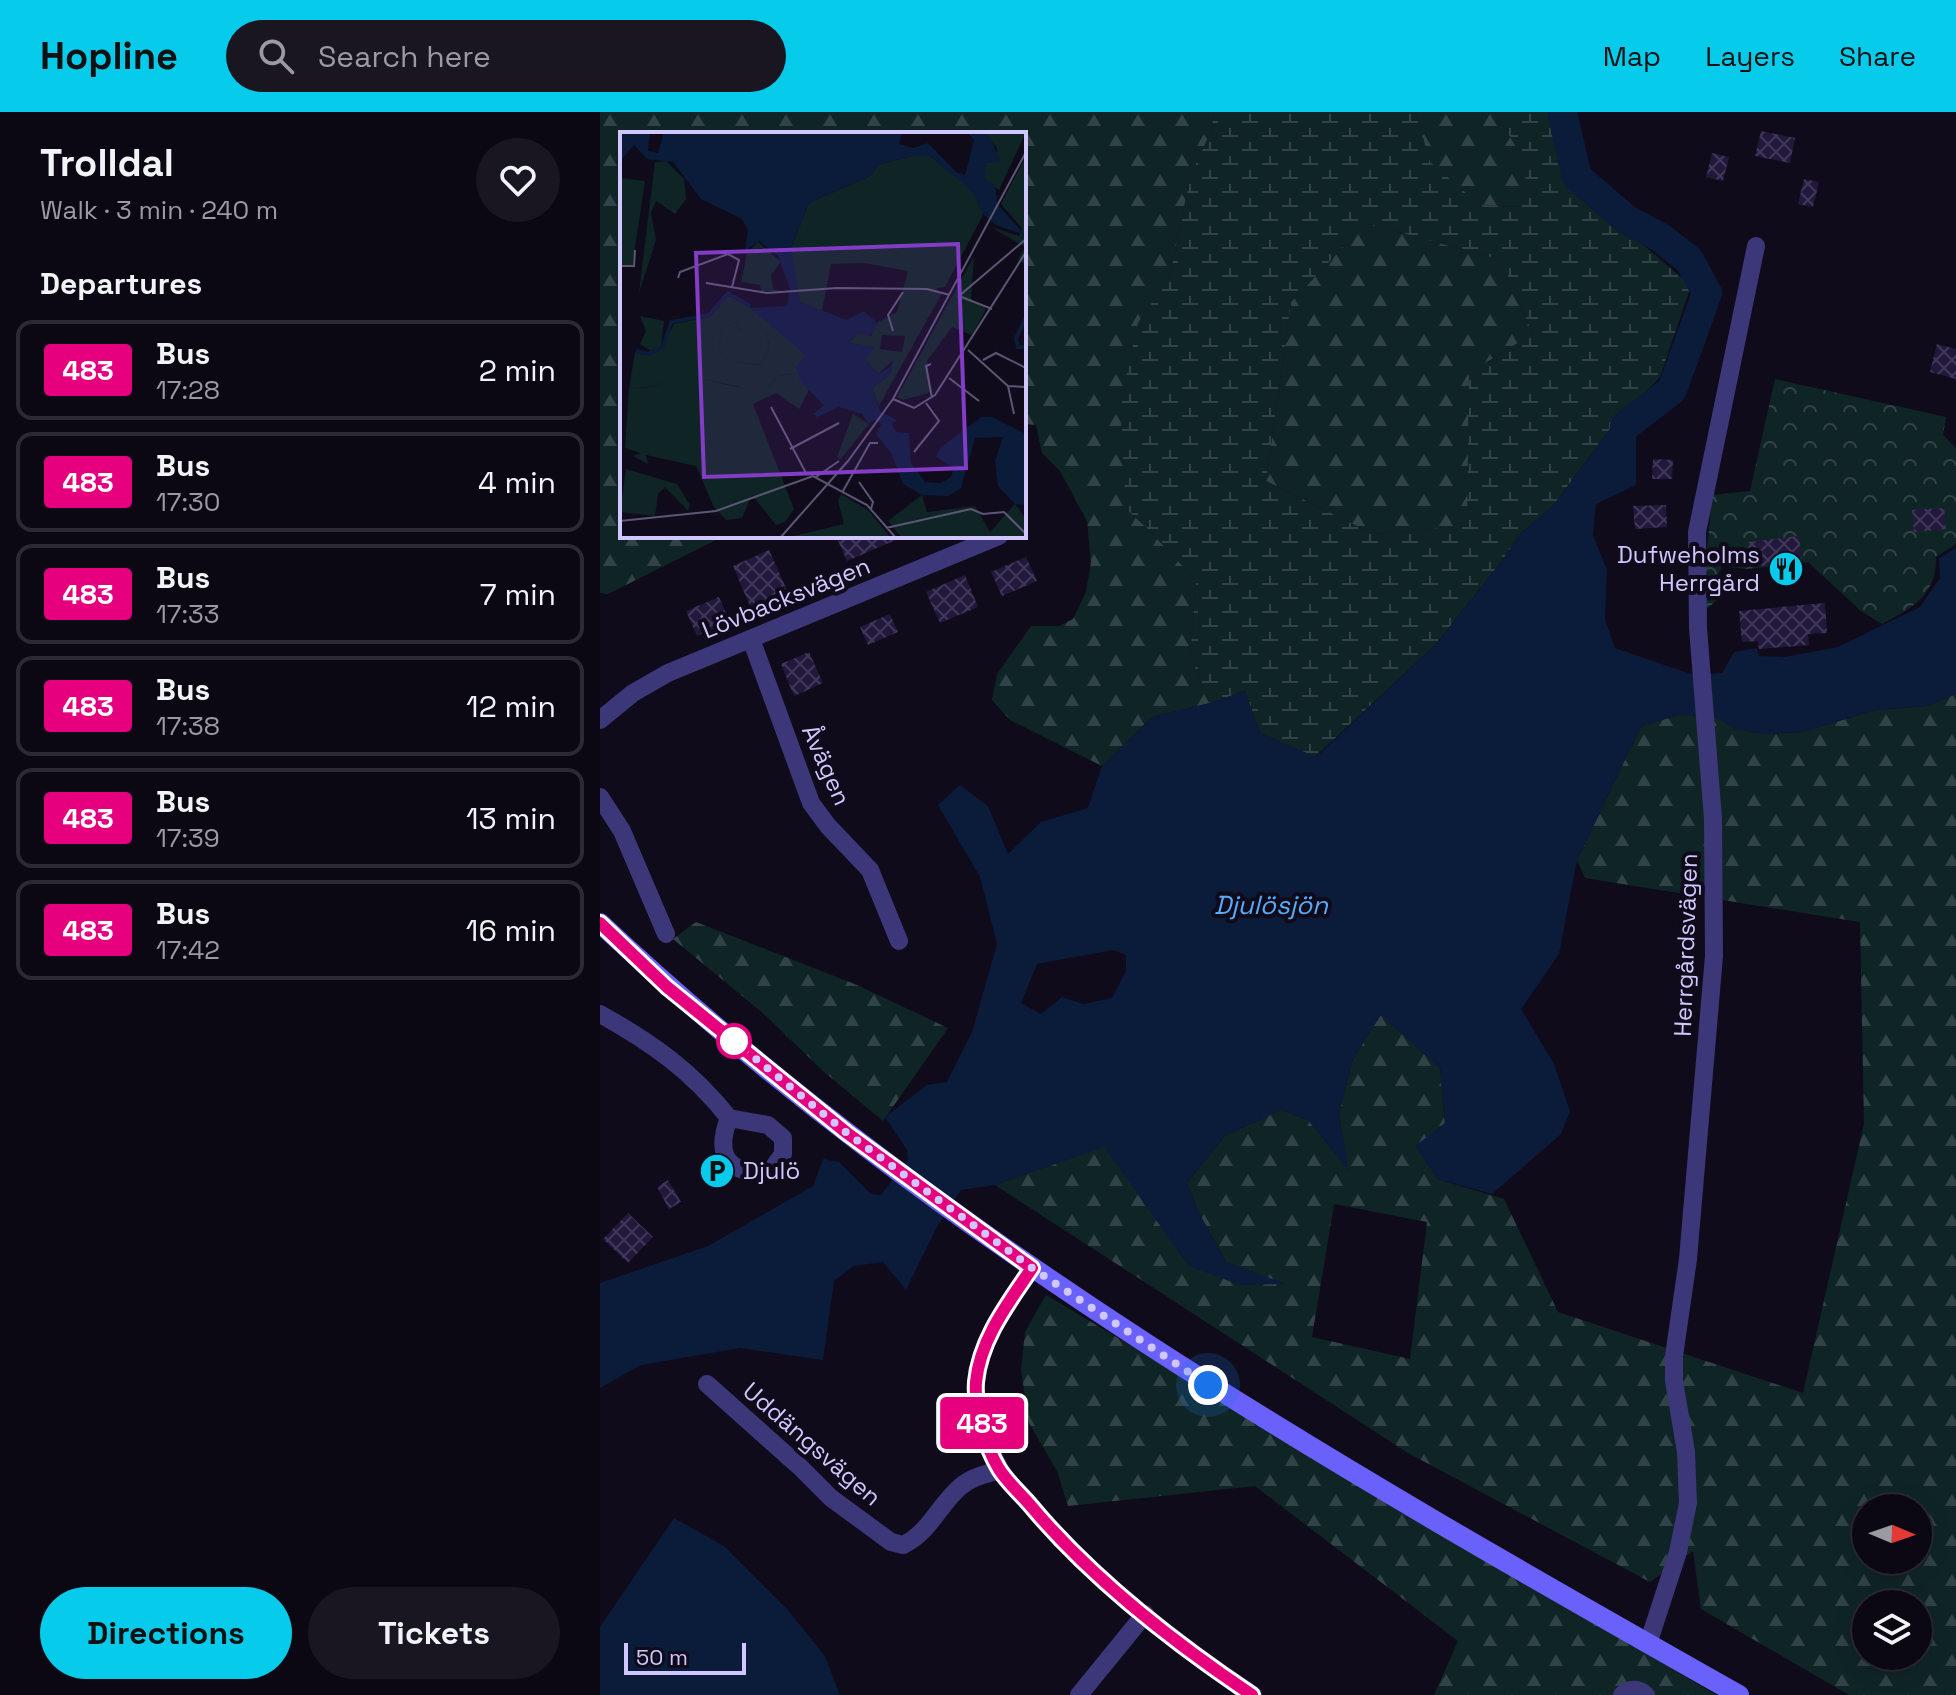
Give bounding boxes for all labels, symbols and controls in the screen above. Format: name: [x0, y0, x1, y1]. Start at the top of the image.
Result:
search box: [226, 20, 786, 92]
text: Hopline: [40, 32, 178, 80]
icon: search: [254, 34, 298, 78]
text: Search here: [318, 37, 491, 76]
text: Map: [1603, 38, 1661, 74]
text: Layers: [1705, 38, 1795, 74]
text: Share: [1839, 38, 1916, 74]
inset map: [620, 132, 1026, 538]
button: heart: [476, 138, 560, 222]
text: Trolldal: [40, 139, 174, 187]
text: Walk · 3 min · 240 m: [40, 193, 278, 227]
text: Departures: [40, 264, 202, 303]
text: Bus: [156, 334, 210, 373]
text: 2 min: [479, 351, 556, 390]
text: 483: [62, 352, 114, 388]
text: 17:28: [156, 373, 220, 407]
text: Bus: [156, 446, 210, 485]
text: 4 min: [478, 463, 556, 502]
text: 483: [62, 464, 114, 500]
text: 17:30: [156, 485, 220, 519]
place label: Dufweholms Herrgård: [1617, 539, 1760, 598]
street label: Lövbacksvägen: [697, 550, 874, 645]
restaurant icon: Dufweholms Herrgård: [1767, 550, 1805, 588]
text: Bus: [156, 558, 210, 597]
text: 7 min: [480, 575, 556, 614]
text: 483: [62, 576, 114, 612]
text: 17:33: [156, 597, 220, 631]
text: Bus: [156, 670, 210, 709]
text: 12 min: [466, 687, 556, 726]
text: 483: [62, 688, 114, 724]
text: 17:38: [156, 709, 220, 743]
street label: Åvägen: [795, 720, 858, 810]
text: Bus: [156, 782, 210, 821]
text: 13 min: [466, 799, 556, 838]
text: 483: [62, 800, 114, 836]
text: 17:39: [156, 821, 220, 855]
street label: Herrgårdsvägen: [1667, 853, 1704, 1037]
water label: Djulösjön: [1214, 888, 1329, 922]
text: Bus: [156, 894, 210, 933]
text: 16 min: [466, 911, 556, 950]
text: 483: [62, 912, 114, 948]
text: 17:42: [156, 933, 220, 967]
unlabelled marker: [717, 1024, 751, 1058]
parking icon: Djulö: [698, 1152, 736, 1190]
place label: Djulö: [743, 1155, 800, 1186]
your location: [1188, 1365, 1228, 1405]
street label: Uddängsvägen: [737, 1375, 888, 1512]
line badge: 483: [936, 1397, 1028, 1449]
text: 483: [956, 1405, 1008, 1441]
north arrow: [1852, 1494, 1932, 1574]
map controls: [1852, 1494, 1932, 1670]
button: Directions: [40, 1587, 292, 1679]
button: Tickets: [308, 1587, 560, 1679]
button: layers: [1852, 1590, 1932, 1670]
scale bar: [624, 1639, 746, 1675]
text: 50 m: [636, 1643, 688, 1671]

